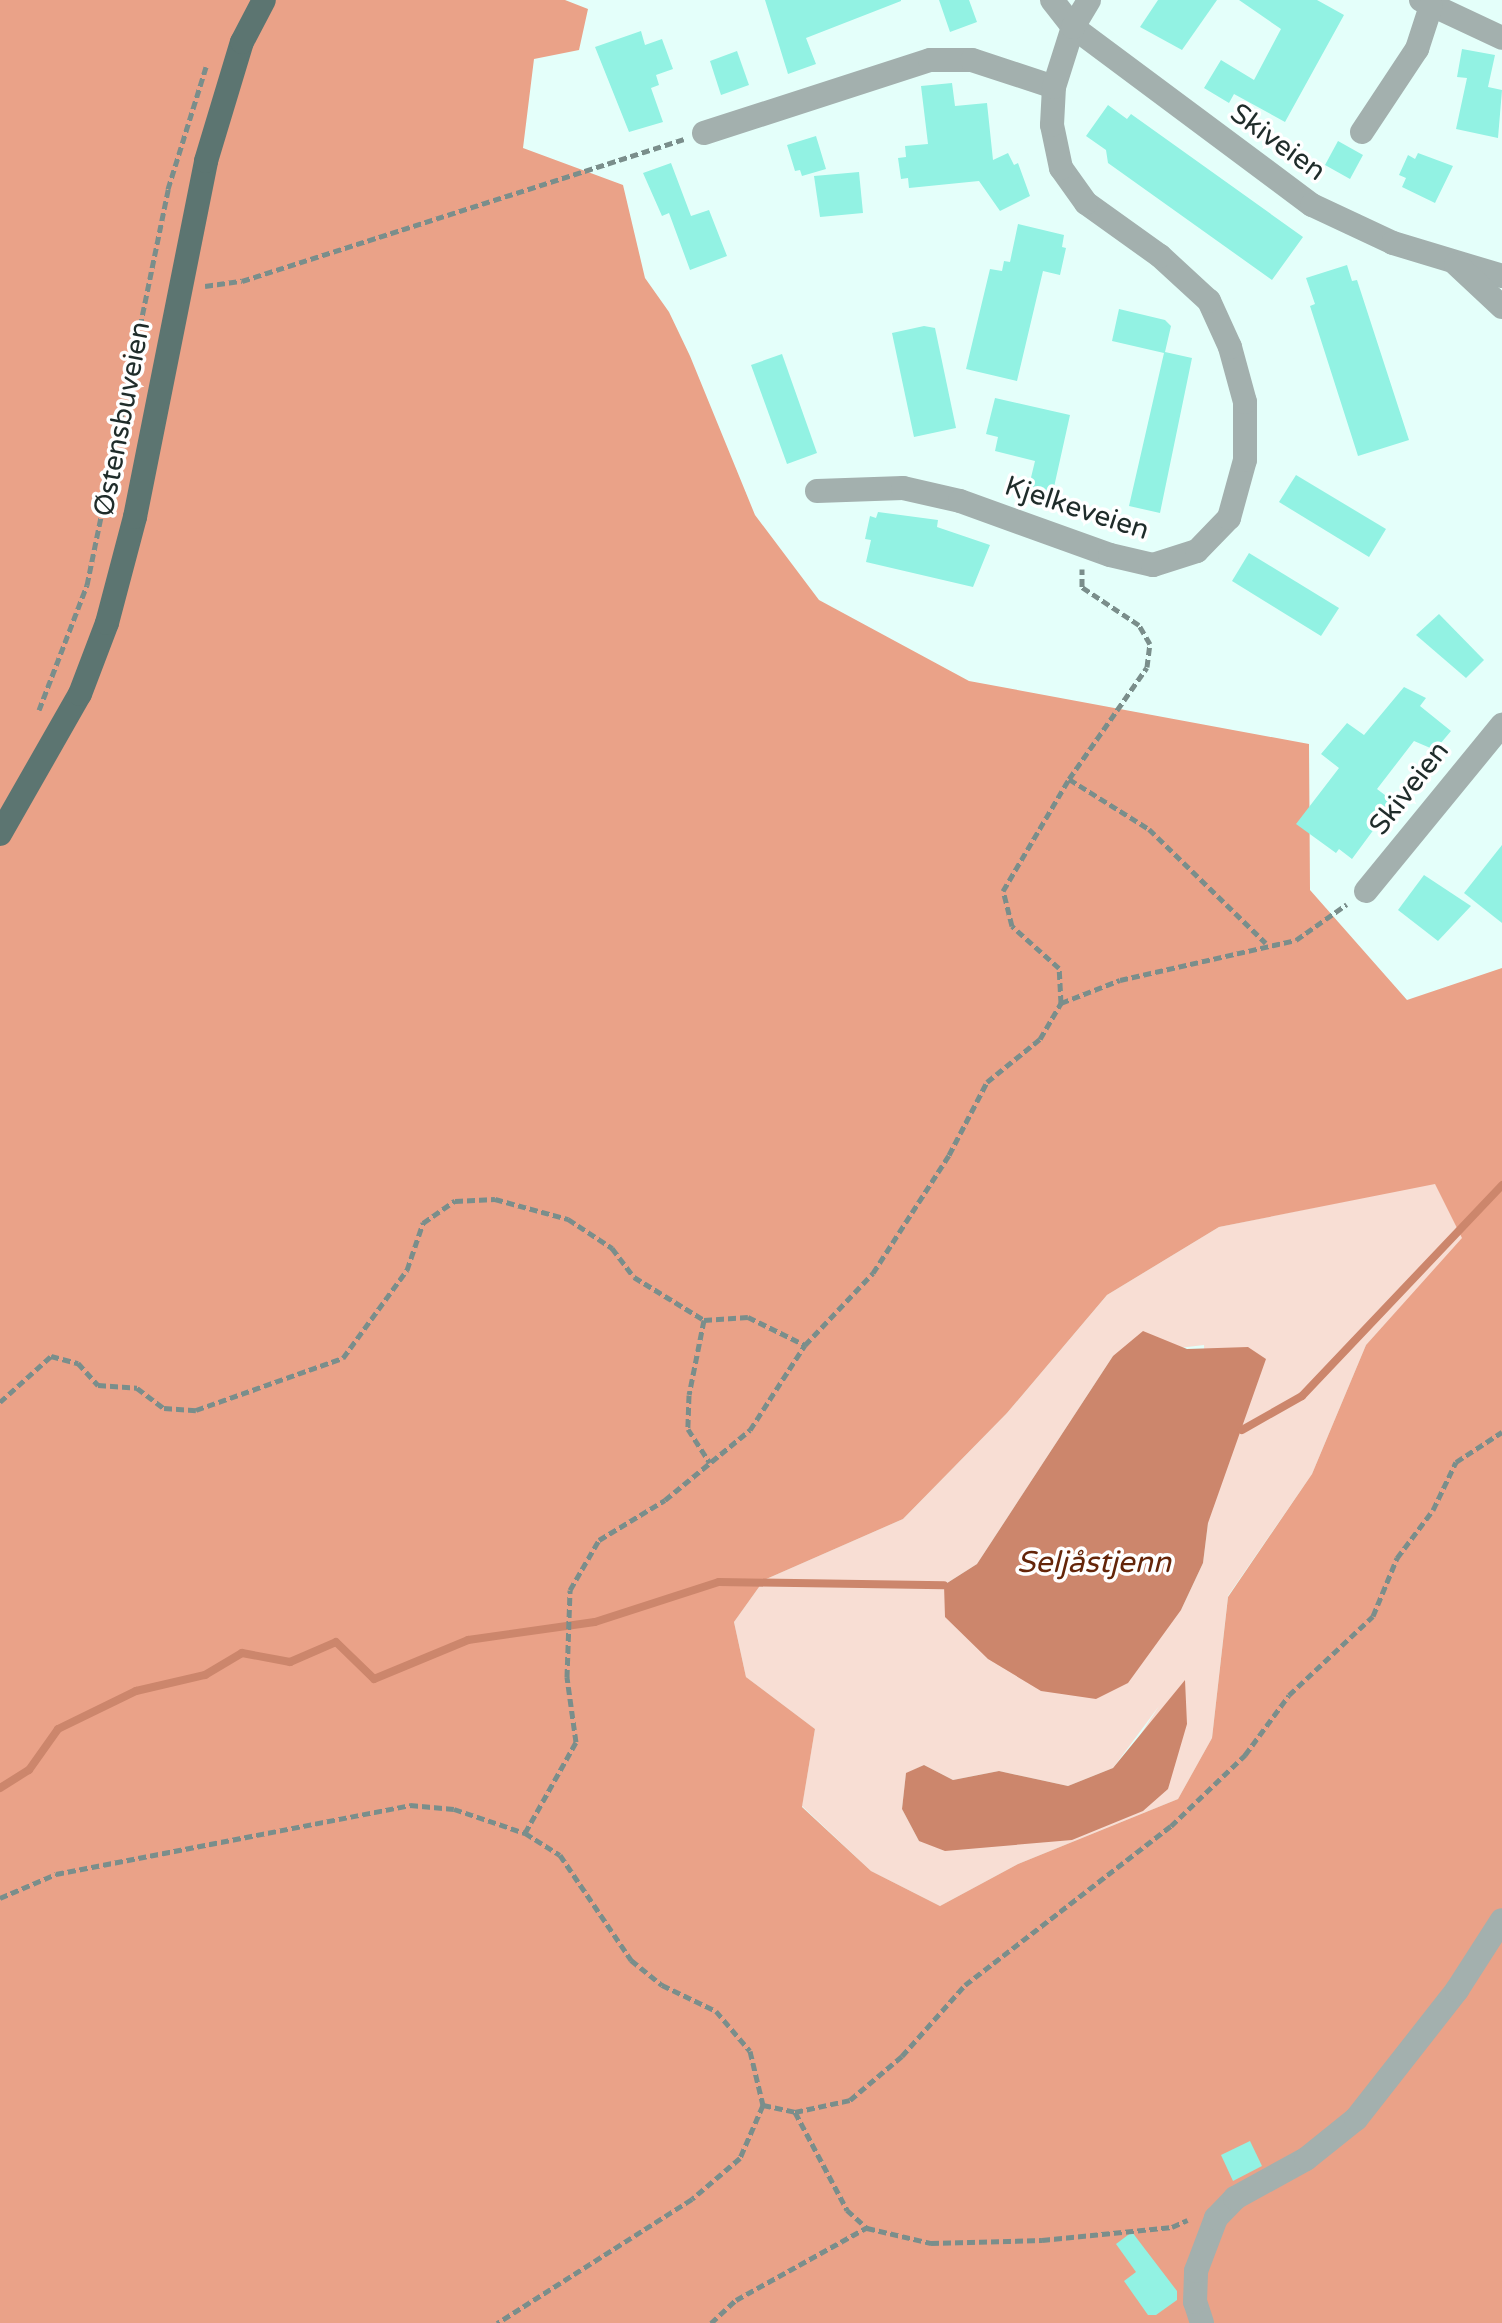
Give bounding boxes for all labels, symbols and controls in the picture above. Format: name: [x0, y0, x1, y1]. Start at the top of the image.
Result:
street label: Skiveien: [1224, 96, 1332, 188]
street label: Østensbuveien: [87, 319, 157, 519]
street label: Kjelkeveien: [1001, 469, 1153, 547]
street label: Skiveien: [1362, 734, 1456, 842]
water label: Seljåstjenn: [1017, 1545, 1171, 1581]

